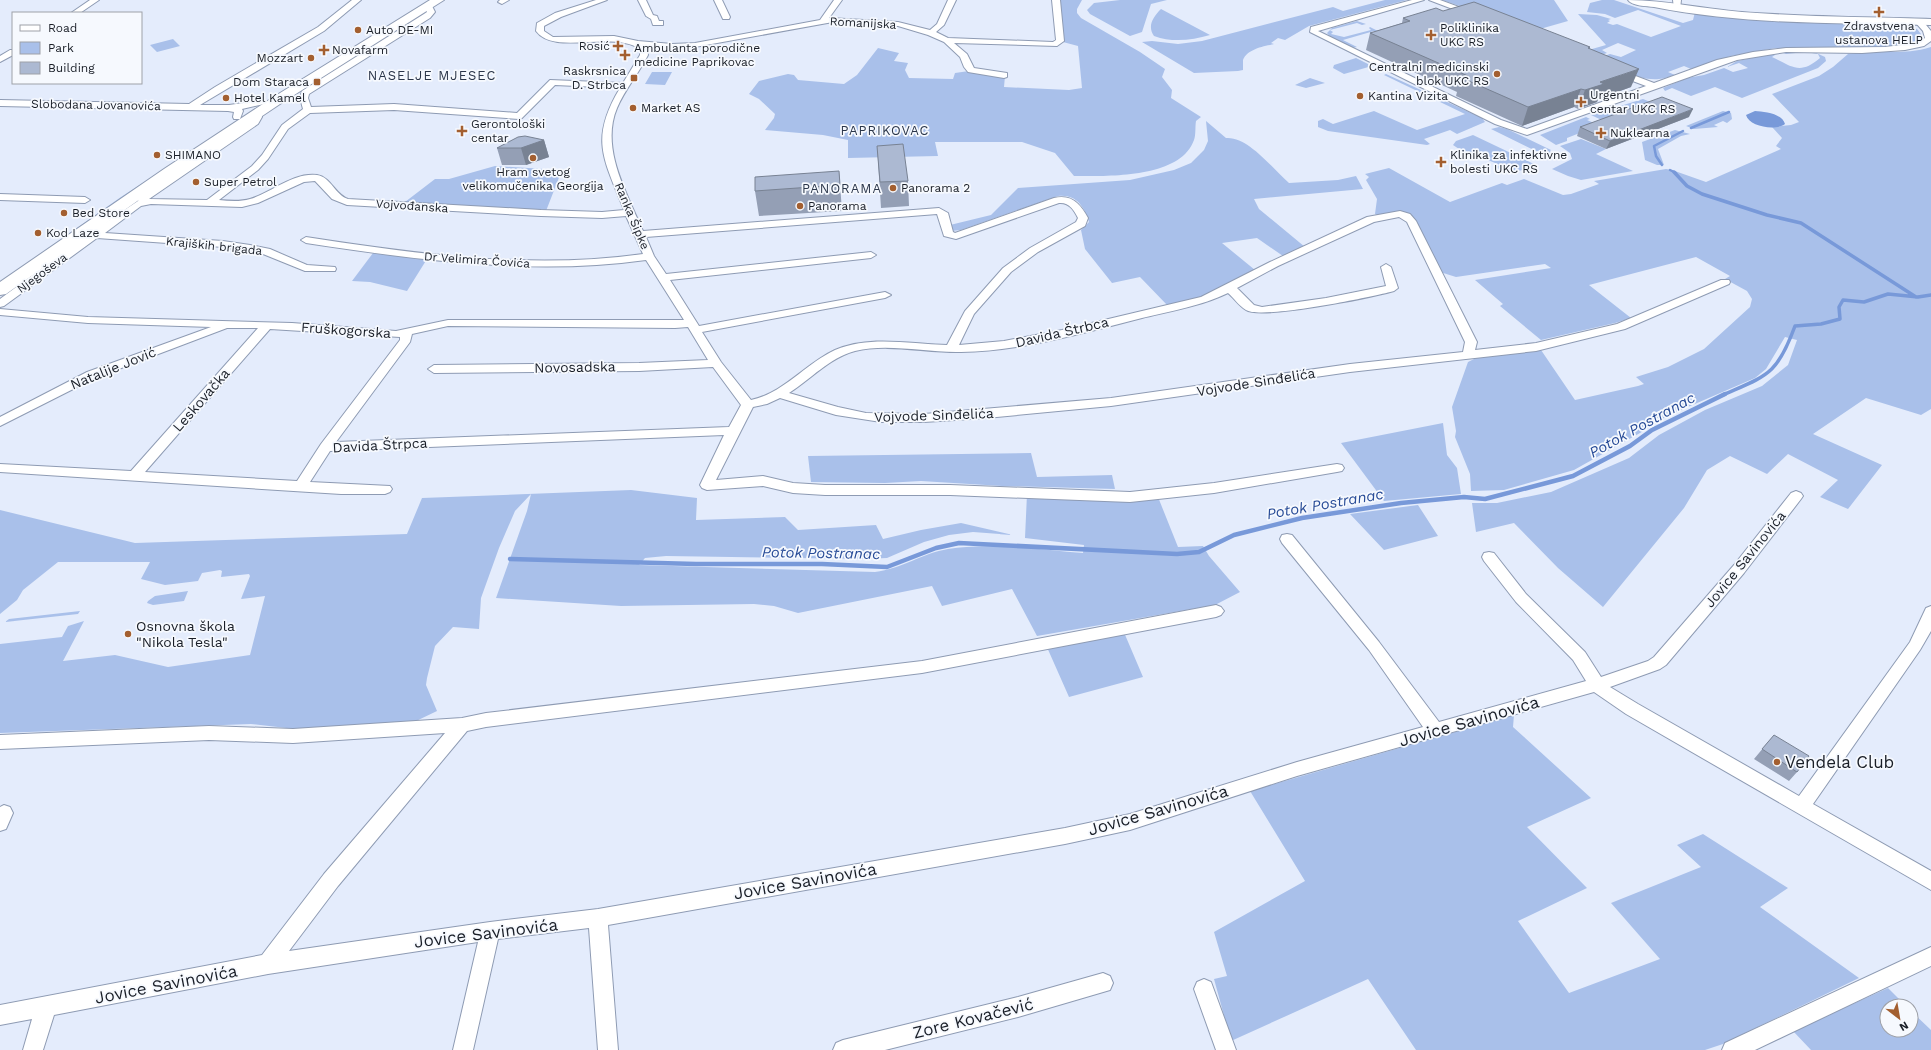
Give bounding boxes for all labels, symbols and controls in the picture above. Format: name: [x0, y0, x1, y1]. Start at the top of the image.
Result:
marker: Zdravstvena ustanova HELP: [1873, 6, 1885, 18]
legend: [12, 12, 142, 84]
street label: Romanijska: [829, 14, 897, 32]
place label: Zdravstvena ustanova HELP: [1835, 19, 1923, 47]
text: Road: [48, 21, 77, 35]
place label: Poliklinika UKC RS: [1440, 21, 1499, 49]
place label: Auto DE-MI: [366, 23, 433, 37]
marker: Auto DE-MI: [353, 25, 363, 35]
marker: Poliklinika UKC RS: [1425, 29, 1437, 41]
place label: Rosić: [579, 39, 610, 53]
text: Park: [48, 41, 74, 55]
marker: Rosić: [613, 41, 623, 51]
place label: Ambulanta porodične medicine Paprikovac: [634, 41, 760, 69]
place label: Novafarm: [332, 43, 388, 57]
marker: Novafarm: [319, 45, 329, 55]
marker: Ambulanta porodične medicine Paprikovac: [619, 49, 631, 61]
place label: Mozzart: [257, 51, 303, 65]
marker: Mozzart: [306, 53, 316, 63]
place label: Centralni medicinski blok UKC RS: [1369, 60, 1489, 88]
text: Building: [48, 61, 95, 75]
place label: Raskrsnica D. Strbca: [563, 64, 626, 92]
district label: NASELJE MJESEC: [368, 68, 496, 83]
marker: Centralni medicinski blok UKC RS: [1492, 69, 1502, 79]
marker: Raskrsnica D. Strbca: [629, 73, 639, 83]
place label: Dom Staraca: [233, 75, 309, 89]
marker: Dom Staraca: [312, 77, 322, 87]
place label: Urgentni centar UKC RS: [1590, 88, 1676, 116]
place label: Kantina Vizita: [1368, 89, 1448, 103]
place label: Hotel Kamel: [234, 91, 306, 105]
marker: Kantina Vizita: [1355, 91, 1365, 101]
marker: Hotel Kamel: [221, 93, 231, 103]
marker: Urgentni centar UKC RS: [1575, 96, 1587, 108]
street label: Slobodana Jovanovića: [31, 97, 161, 113]
place label: Market AS: [641, 101, 700, 115]
marker: Market AS: [628, 103, 638, 113]
place label: Gerontološki centar: [471, 117, 545, 145]
district label: PAPRIKOVAC: [841, 123, 929, 138]
marker: Gerontološki centar: [456, 125, 468, 137]
place label: Nuklearna: [1610, 126, 1670, 140]
marker: Nuklearna: [1595, 127, 1607, 139]
place label: SHIMANO: [165, 148, 221, 162]
place label: Klinika za infektivne bolesti UKC RS: [1450, 148, 1567, 176]
marker: SHIMANO: [152, 150, 162, 160]
marker: Hram svetog velikomučenika Georgija: [528, 153, 538, 163]
marker: Klinika za infektivne bolesti UKC RS: [1435, 156, 1447, 168]
place label: Hram svetog velikomučenika Georgija: [462, 165, 604, 193]
place label: Super Petrol: [204, 175, 277, 189]
marker: Super Petrol: [191, 177, 201, 187]
street label: Ranka Šipke: [612, 180, 652, 252]
district label: PANORAMA: [802, 181, 882, 196]
place label: Panorama 2: [901, 181, 970, 195]
marker: Panorama 2: [888, 183, 898, 193]
street label: Vojvođanska: [375, 196, 449, 216]
place label: Panorama: [808, 199, 867, 213]
marker: Panorama: [795, 201, 805, 211]
place label: Bed Store: [72, 206, 130, 220]
marker: Bed Store: [59, 208, 69, 218]
place label: Kod Laze: [46, 226, 99, 240]
marker: Kod Laze: [33, 228, 43, 238]
street label: Krajiških brigada: [165, 234, 263, 258]
street label: Dr Velimira Čovića: [424, 249, 531, 271]
street label: Njegoševa: [14, 250, 70, 296]
street label: Davida Štrbca: [1014, 314, 1110, 350]
street label: Fruškogorska: [300, 319, 392, 341]
street label: Natalije Jović: [68, 343, 158, 392]
street label: Novosadska: [534, 358, 616, 376]
street label: Leskovačka: [169, 365, 233, 435]
street label: Vojvode Sinđelića: [1196, 365, 1316, 399]
water label: Potok Postranac: [1586, 388, 1698, 462]
street label: Vojvode Sinđelića: [874, 405, 994, 425]
street label: Davida Štrpca: [332, 435, 428, 455]
water label: Potok Postranac: [1265, 485, 1385, 523]
street label: Jovice Savinovića: [1701, 508, 1789, 610]
water label: Potok Postranac: [762, 543, 880, 563]
place label: Osnovna škola "Nikola Tesla": [136, 618, 235, 650]
marker: Osnovna škola "Nikola Tesla": [123, 629, 133, 639]
street label: Jovice Savinovića: [1397, 691, 1542, 751]
place label: Vendela Club: [1785, 752, 1894, 772]
marker: Vendela Club: [1772, 757, 1782, 767]
street label: Jovice Savinovića: [1086, 780, 1231, 840]
street label: Jovice Savinovića: [732, 859, 878, 903]
street label: Jovice Savinovića: [413, 914, 559, 952]
street label: Jovice Savinovića: [93, 960, 239, 1008]
street label: Zore Kovačević: [911, 993, 1035, 1043]
north arrow: [1879, 998, 1919, 1038]
text: N: [1897, 1018, 1911, 1034]

